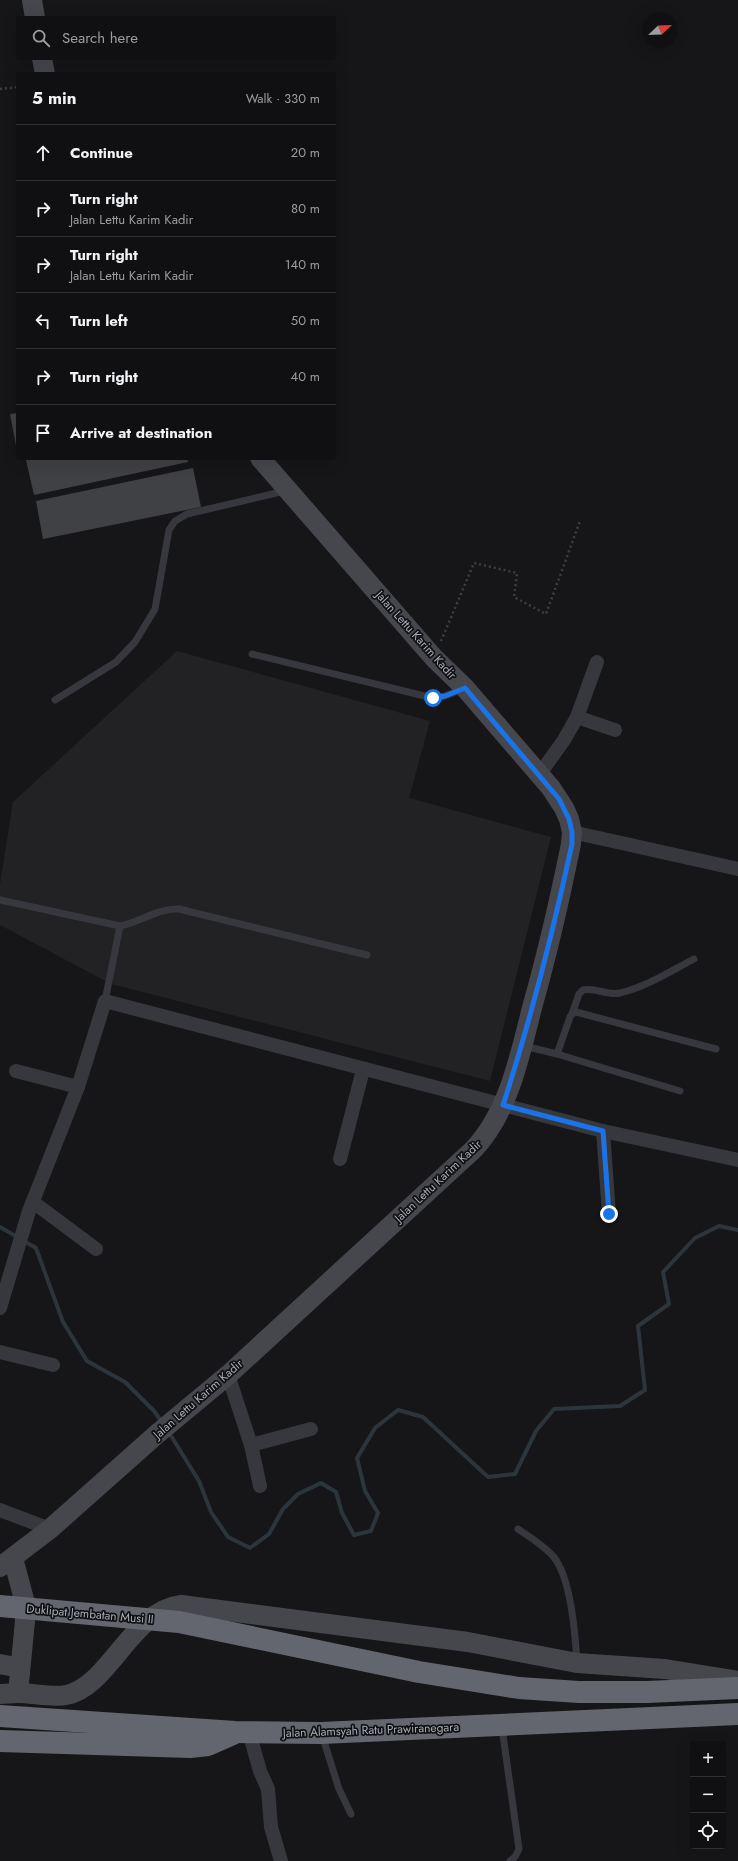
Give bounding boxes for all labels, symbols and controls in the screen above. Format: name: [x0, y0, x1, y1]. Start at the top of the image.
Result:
north arrow: [642, 12, 678, 48]
search box: [16, 16, 336, 60]
icon: search: [30, 27, 52, 49]
text: Search here: [62, 27, 138, 49]
text: 5 min: [32, 86, 76, 110]
text: Walk · 330 m: [246, 89, 320, 108]
icon: ahead: [32, 142, 54, 164]
text: Continue: [70, 142, 133, 164]
text: 20 m: [291, 143, 320, 162]
text: Turn right: [70, 188, 138, 210]
icon: right: [32, 198, 54, 220]
text: 80 m: [291, 199, 320, 218]
text: Jalan Lettu Karim Kadir: [70, 210, 193, 229]
text: Turn right: [70, 244, 138, 266]
icon: right: [32, 254, 54, 276]
text: 140 m: [285, 255, 320, 274]
text: Jalan Lettu Karim Kadir: [70, 266, 193, 285]
icon: left: [32, 310, 54, 332]
text: Turn left: [70, 310, 128, 332]
text: 50 m: [291, 311, 320, 330]
icon: right: [32, 366, 54, 388]
text: Turn right: [70, 366, 138, 388]
text: 40 m: [291, 367, 320, 386]
icon: arrive: [32, 422, 54, 444]
text: Arrive at destination: [70, 422, 212, 444]
street label: Jalan Lettu Karim Kadir: [370, 585, 461, 684]
route start: [424, 689, 442, 707]
street label: Jalan Lettu Karim Kadir: [389, 1135, 486, 1228]
route end: [600, 1205, 618, 1223]
street label: Jalan Lettu Karim Kadir: [148, 1354, 247, 1444]
street label: Duklipat Jembatan Musi II: [26, 1599, 154, 1629]
street label: Jalan Alamsyah Ratu Prawiranegara: [281, 1718, 460, 1742]
map controls: [690, 1741, 726, 1849]
button: +: [690, 1741, 726, 1777]
button: −: [690, 1777, 726, 1813]
button: locate: [690, 1813, 726, 1849]

